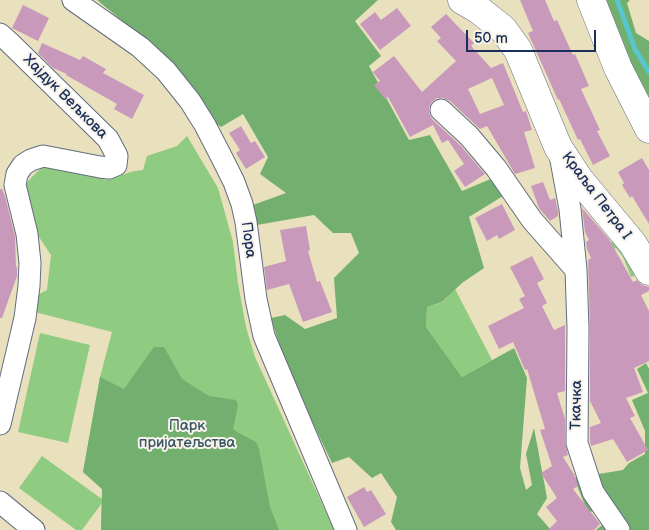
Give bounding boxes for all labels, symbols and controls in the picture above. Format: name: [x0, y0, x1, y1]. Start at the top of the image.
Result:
scale bar: [469, 20, 599, 52]
text: 50 m: [474, 29, 508, 48]
street label: Хајдук Вељкова: [19, 51, 111, 143]
street label: Краља Петра I: [557, 149, 635, 243]
street label: Пора: [237, 221, 259, 259]
street label: Ткачка: [568, 380, 586, 430]
park label: Парк пријатељства: [139, 417, 235, 452]

